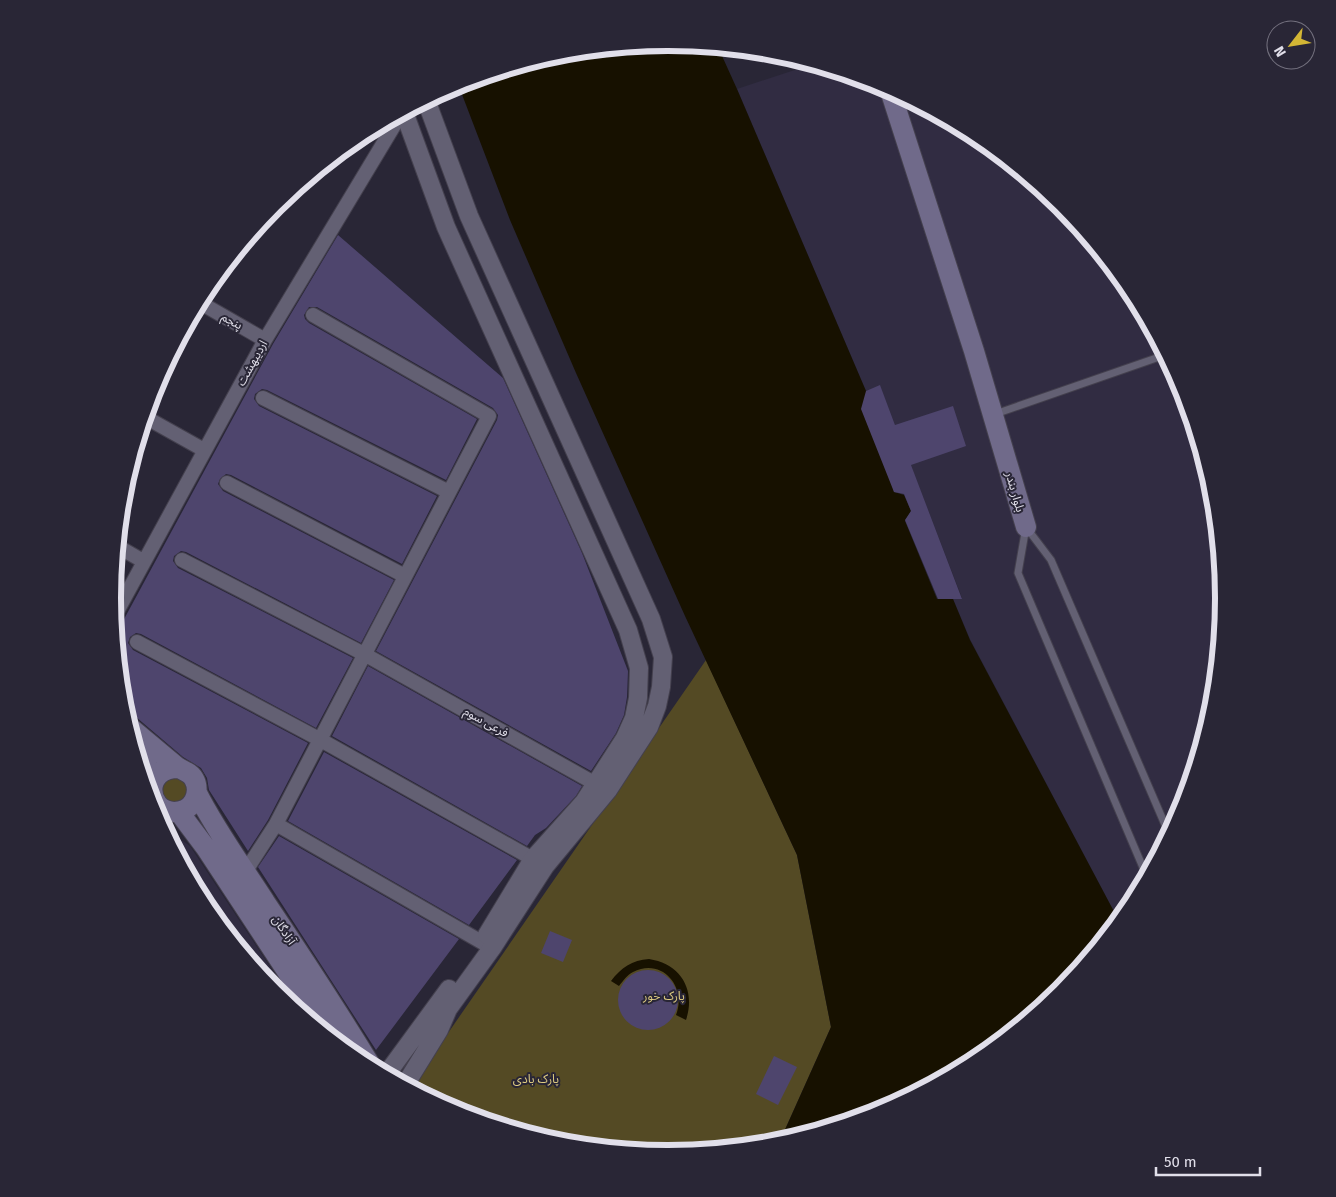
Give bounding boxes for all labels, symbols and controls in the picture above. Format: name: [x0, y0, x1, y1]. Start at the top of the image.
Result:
north arrow: [1266, 20, 1316, 70]
text: N: [1271, 43, 1290, 60]
street label: پنجم: [218, 310, 245, 334]
street label: اردیبهشت: [234, 338, 270, 388]
street label: بلوار بندر: [1002, 469, 1027, 514]
street label: فرعی سوم: [460, 704, 511, 742]
street label: آزادگان: [269, 913, 299, 948]
park label: پارک خور: [642, 989, 685, 1004]
park label: پارک بادی: [513, 1072, 559, 1087]
scale bar: [1156, 1144, 1260, 1176]
text: 50 m: [1164, 1153, 1197, 1171]

